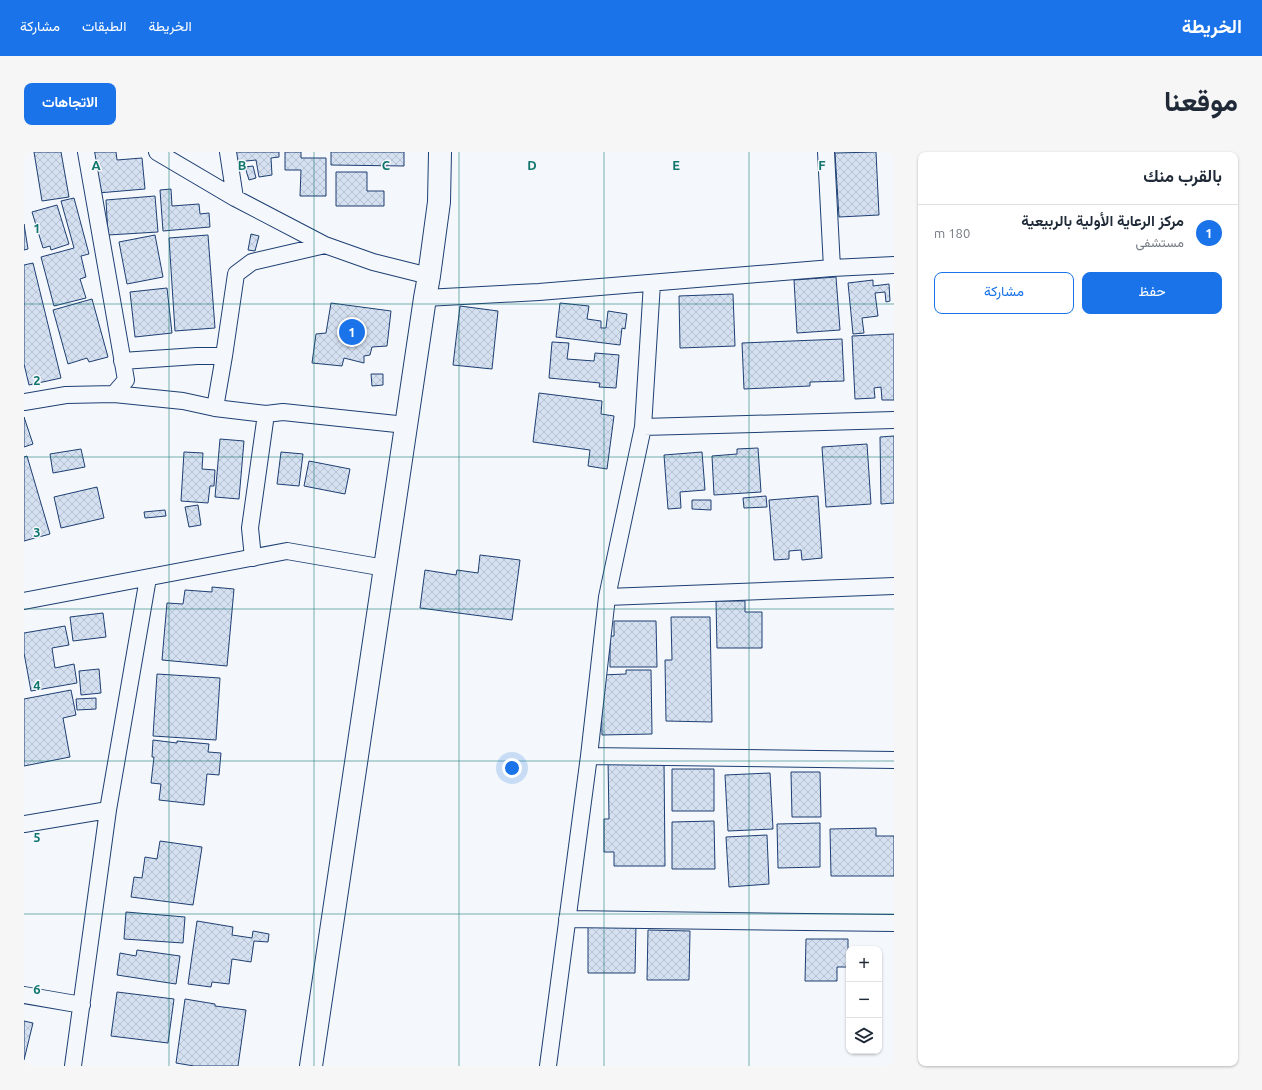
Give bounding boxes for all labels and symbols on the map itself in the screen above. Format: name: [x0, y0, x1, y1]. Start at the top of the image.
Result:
text: A: [91, 158, 101, 172]
text: B: [238, 158, 247, 172]
text: C: [382, 158, 391, 172]
text: D: [527, 158, 537, 172]
text: E: [672, 158, 680, 172]
text: F: [818, 158, 826, 172]
text: 1: [33, 221, 41, 235]
pin: 1: [339, 317, 365, 347]
text: 2: [33, 373, 41, 387]
text: 3: [33, 525, 41, 539]
text: 4: [33, 678, 41, 692]
your location: [502, 758, 522, 778]
text: 5: [33, 830, 41, 844]
text: 6: [33, 982, 41, 996]

